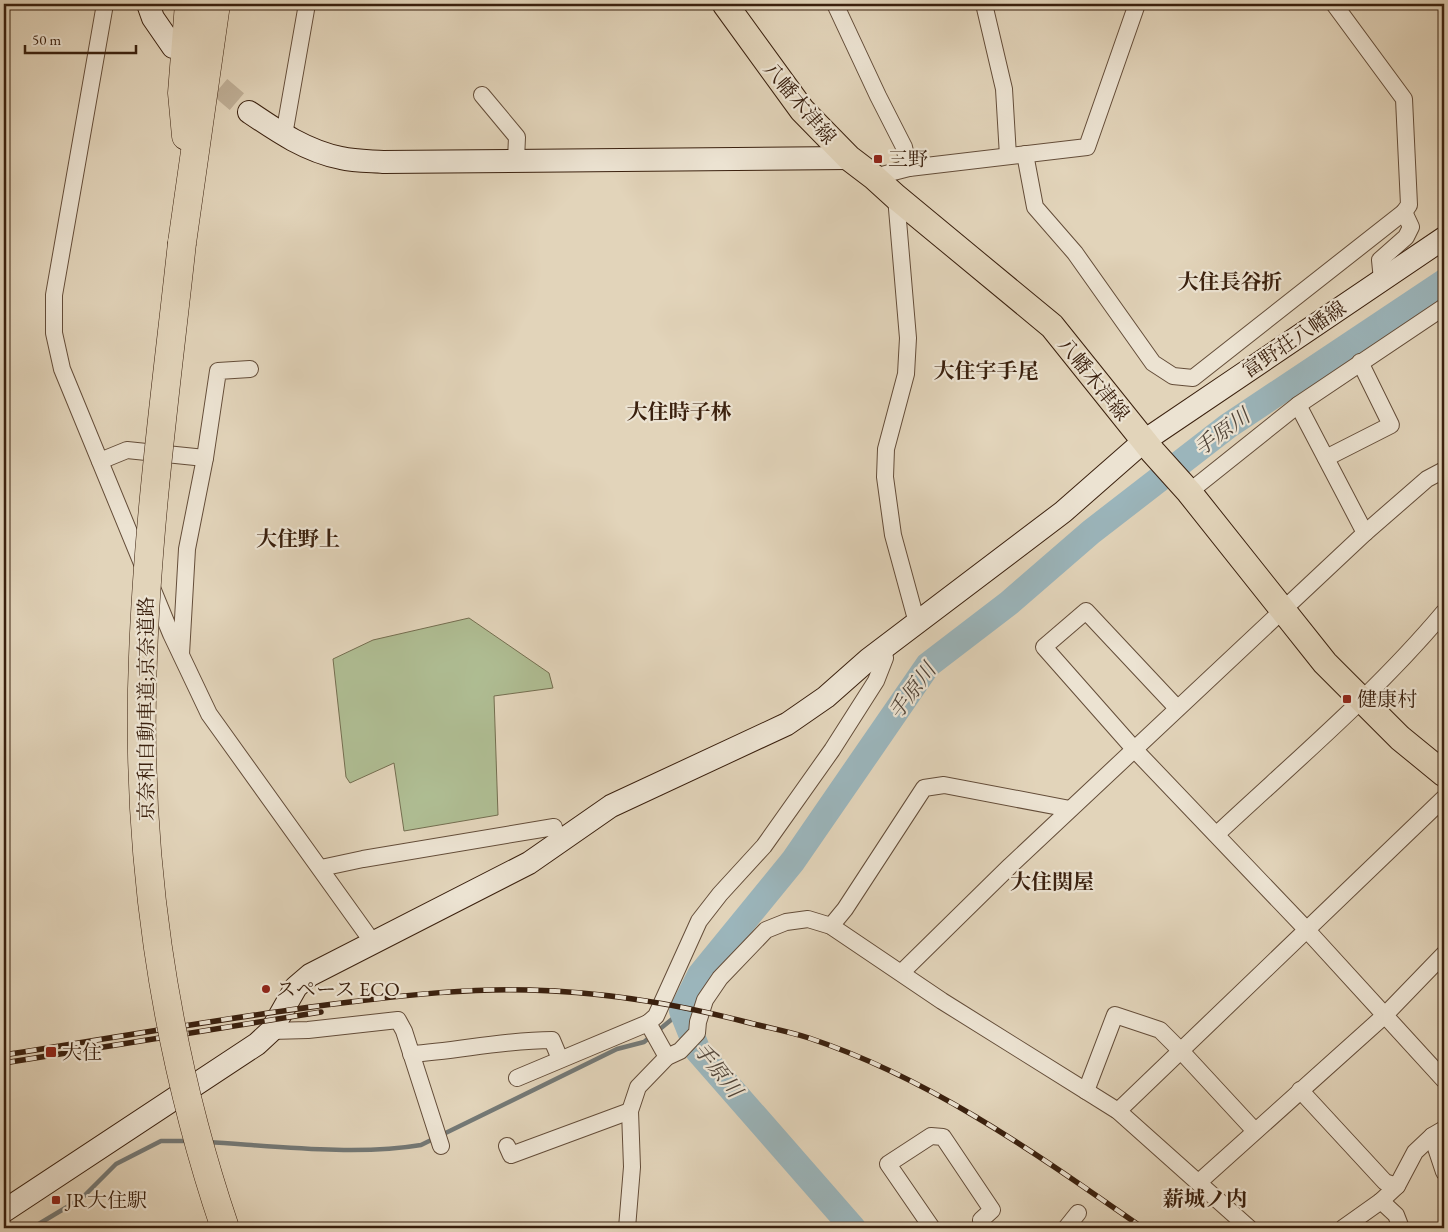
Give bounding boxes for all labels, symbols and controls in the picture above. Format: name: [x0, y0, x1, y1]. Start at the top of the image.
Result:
scale bar: [25, 22, 136, 54]
text: 50 m: [32, 30, 61, 49]
street label: 八幡木津線: [758, 56, 842, 150]
place label: 三野: [888, 146, 928, 172]
marker: 三野: [872, 153, 884, 165]
district label: 大住長谷折: [1178, 268, 1283, 295]
street label: 富野荘八幡線: [1237, 295, 1351, 383]
street label: 八幡木津線: [1052, 332, 1136, 426]
district label: 大住宇手尾: [934, 357, 1039, 384]
district label: 大住時子林: [627, 398, 732, 425]
water label: 手原川: [1188, 401, 1257, 461]
district label: 大住野上: [256, 525, 340, 552]
street label: 京奈和自動車道;京奈道路: [133, 597, 159, 821]
water label: 手原川: [882, 656, 943, 724]
place label: 健康村: [1357, 686, 1417, 712]
marker: 健康村: [1341, 693, 1353, 705]
district label: 大住関屋: [1010, 868, 1094, 895]
place label: スペース ECO: [276, 976, 400, 1002]
marker: スペース ECO: [260, 983, 272, 995]
water label: 手原川: [688, 1037, 750, 1104]
place label: 大住: [62, 1039, 102, 1065]
marker: 大住: [44, 1045, 58, 1059]
district label: 薪城ノ内: [1163, 1185, 1247, 1212]
place label: JR大住駅: [64, 1187, 147, 1213]
marker: JR大住駅: [50, 1194, 62, 1206]

